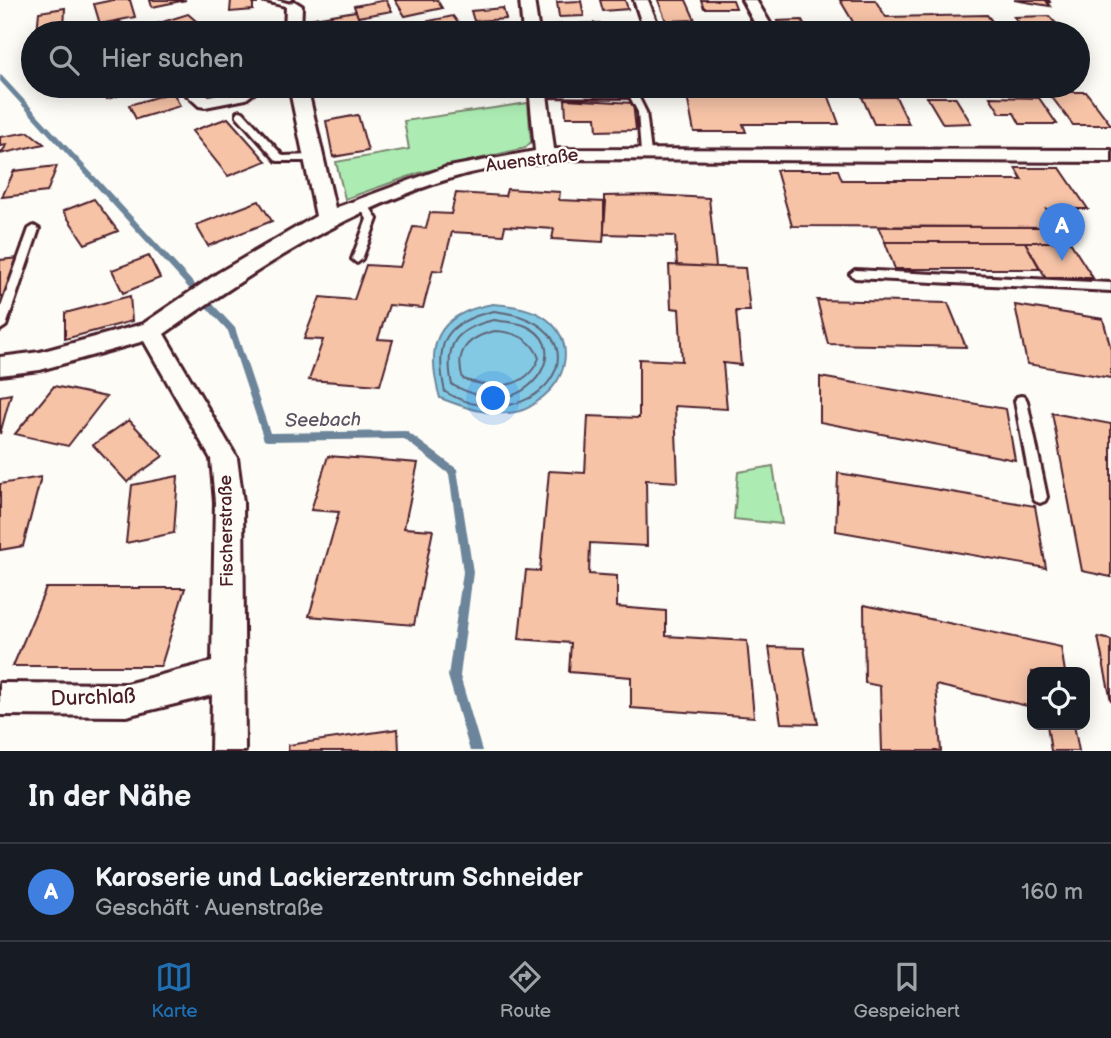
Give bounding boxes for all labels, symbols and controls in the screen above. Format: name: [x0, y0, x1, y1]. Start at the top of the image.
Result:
search box: [21, 21, 1090, 98]
icon: search: [45, 41, 83, 79]
text: Hier suchen: [101, 44, 244, 75]
street label: Auenstraße: [485, 144, 580, 177]
pin: A: [1039, 203, 1085, 261]
your location: [476, 381, 510, 415]
water label: Seebach: [285, 408, 361, 433]
street label: Fischerstraße: [215, 474, 238, 587]
map controls: [1027, 667, 1090, 730]
button: locate: [1027, 667, 1090, 730]
street label: Durchlaß: [50, 684, 136, 711]
text: In der Nähe: [28, 779, 191, 815]
text: Karoserie und Lackierzentrum Schneider: [95, 863, 583, 894]
text: A: [44, 878, 58, 906]
text: 160 m: [1021, 878, 1083, 906]
text: Geschäft · Auenstraße: [95, 894, 323, 922]
tab: Karte: [151, 958, 198, 1023]
tab: Route: [500, 958, 551, 1023]
tab: Gespeichert: [853, 958, 960, 1023]

